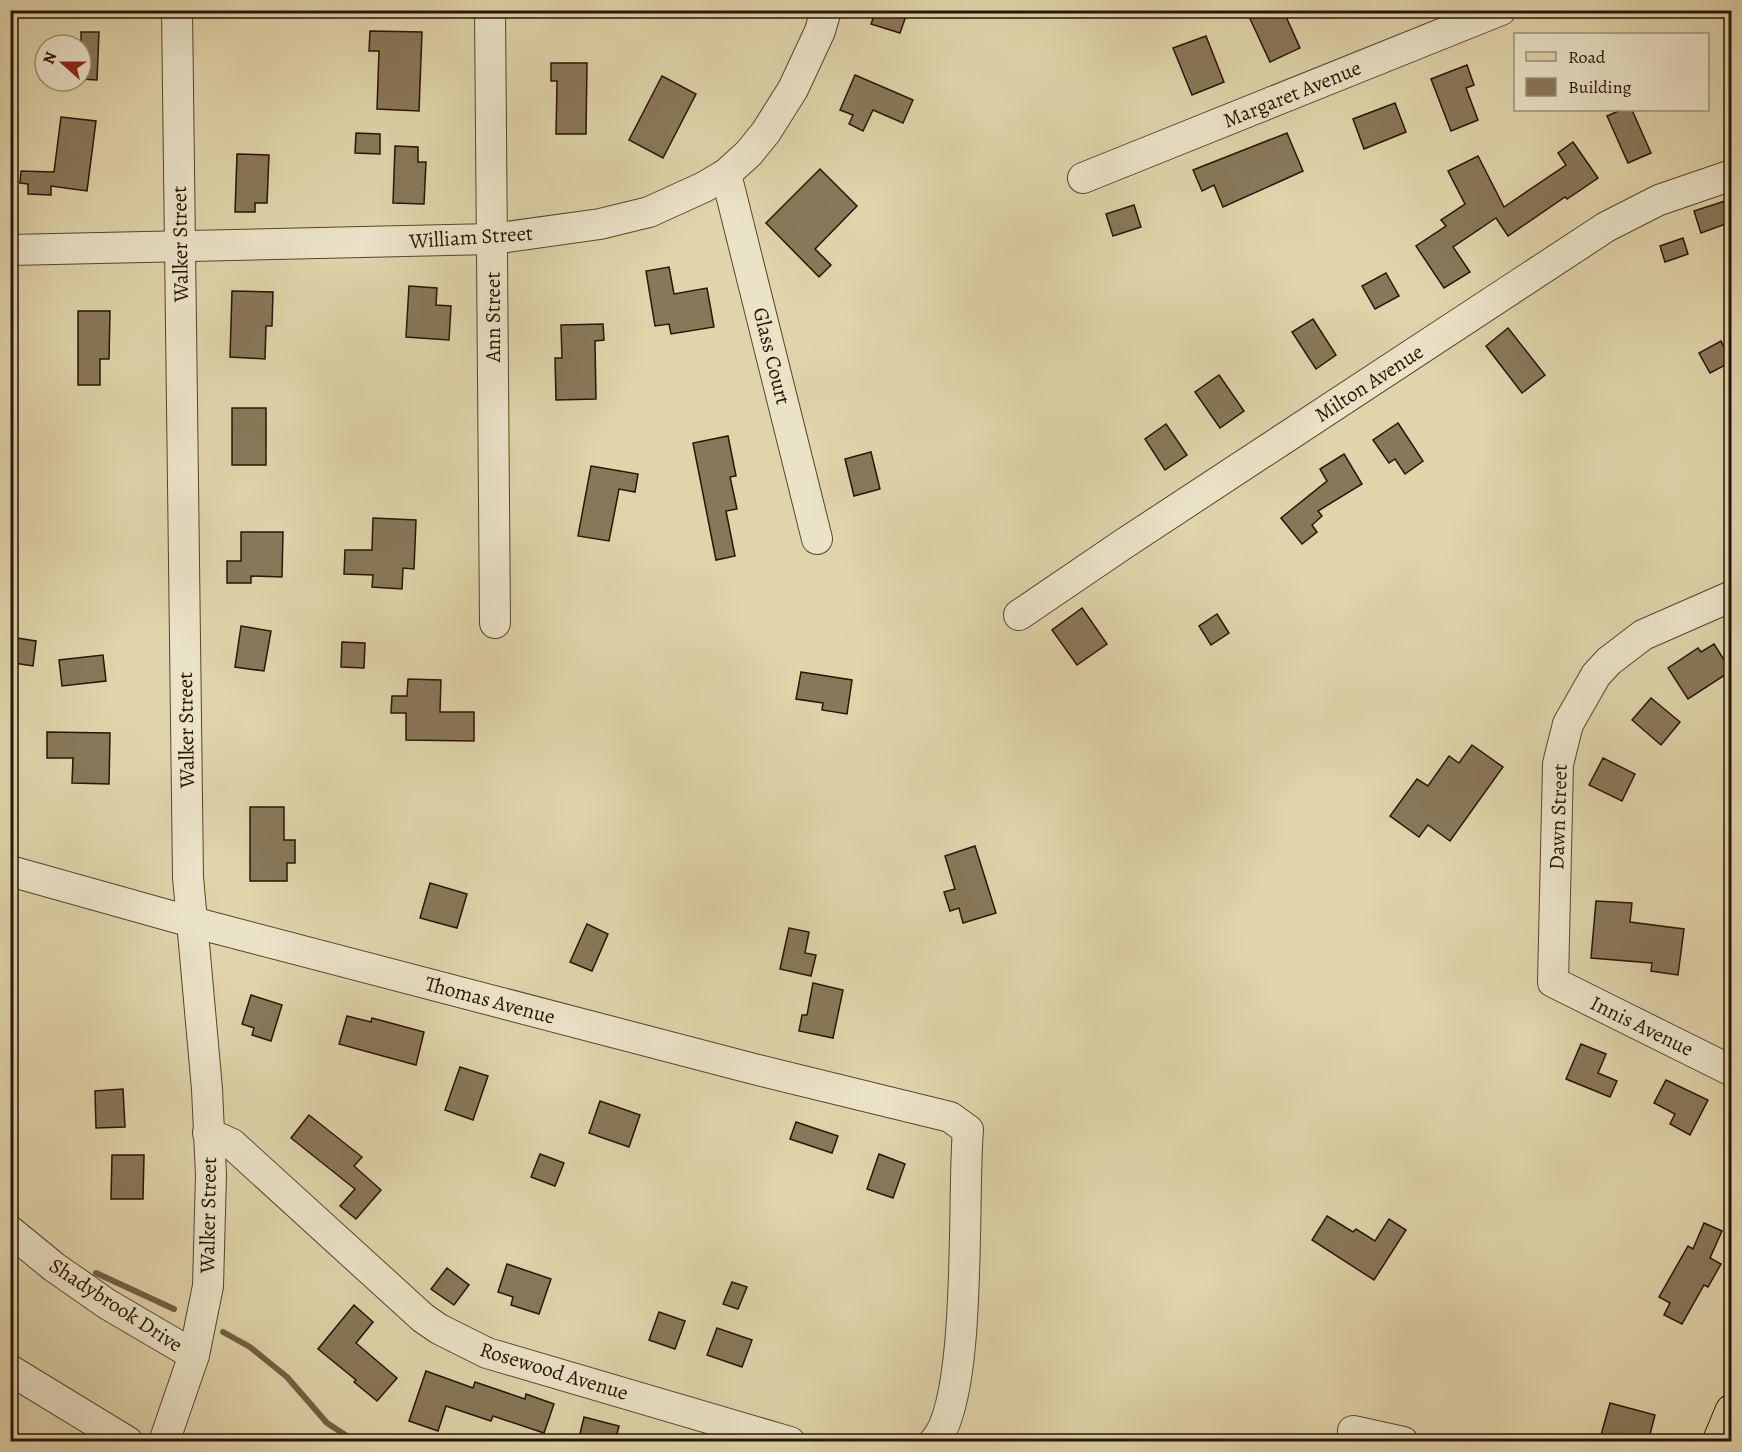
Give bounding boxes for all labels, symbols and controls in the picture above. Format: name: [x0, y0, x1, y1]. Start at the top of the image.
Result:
north arrow: [33, 33, 93, 93]
legend: [1514, 33, 1709, 111]
text: Road: [1568, 45, 1606, 69]
text: N: [38, 48, 62, 67]
street label: Margaret Avenue: [1219, 54, 1365, 134]
text: Building: [1568, 75, 1632, 99]
street label: Walker Street: [165, 186, 195, 303]
street label: William Street: [407, 219, 534, 255]
street label: Ann Street: [479, 272, 507, 363]
street label: Glass Court: [746, 304, 798, 408]
street label: Milton Avenue: [1309, 337, 1429, 429]
street label: Walker Street: [171, 672, 201, 789]
street label: Dawn Street: [1542, 763, 1574, 871]
street label: Thomas Avenue: [422, 969, 558, 1031]
street label: Innis Avenue: [1586, 989, 1698, 1063]
street label: Walker Street: [193, 1157, 223, 1274]
street label: Shadybrook Drive: [44, 1251, 188, 1359]
street label: Rosewood Avenue: [476, 1335, 632, 1407]

